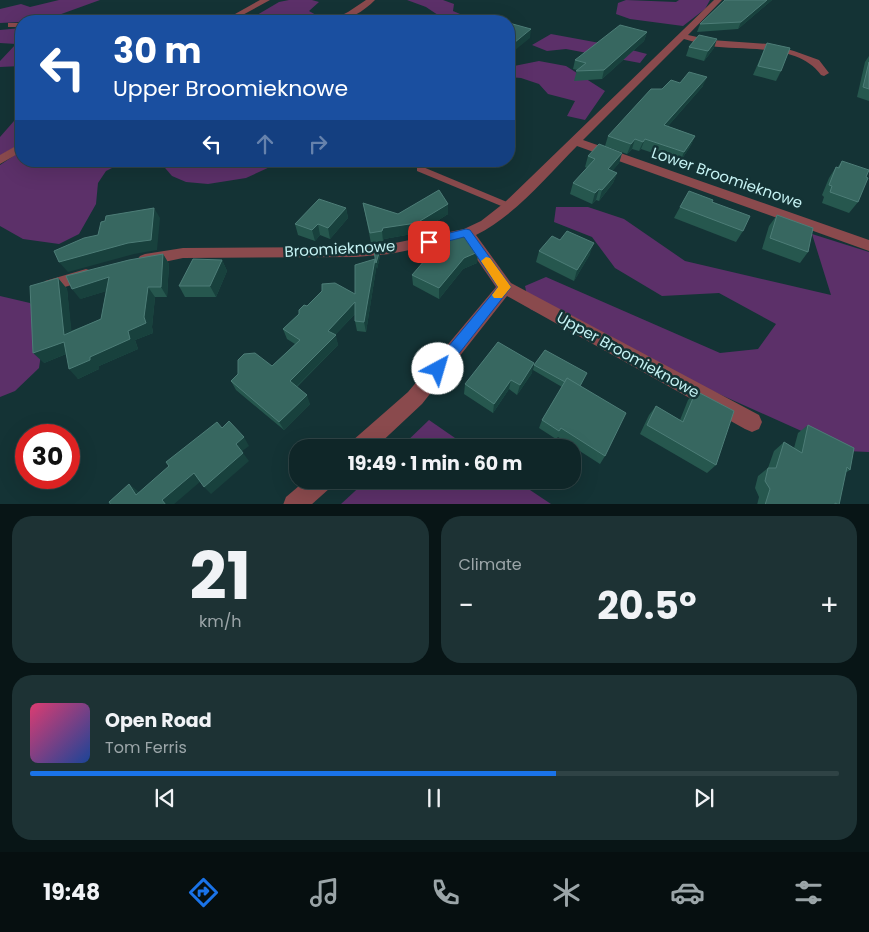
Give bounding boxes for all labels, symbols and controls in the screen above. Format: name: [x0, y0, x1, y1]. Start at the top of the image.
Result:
text: 30 m: [113, 26, 201, 75]
icon: left: [30, 35, 95, 100]
text: Upper Broomieknowe: [113, 73, 348, 104]
icon: left: [198, 130, 226, 158]
icon: ahead: [251, 130, 279, 158]
icon: right: [304, 130, 332, 158]
street label: Lower Broomieknowe: [649, 142, 805, 213]
pin: [408, 221, 450, 263]
icon: arrive: [415, 228, 443, 256]
street label: Broomieknowe: [284, 235, 396, 262]
street label: Upper Broomieknowe: [553, 307, 703, 403]
position arrow: [411, 342, 463, 394]
speed limit sign: 30: [15, 424, 80, 489]
text: 19:49 · 1 min · 60 m: [348, 450, 522, 477]
text: 21: [189, 531, 251, 622]
text: Climate: [459, 553, 522, 576]
text: 20.5°: [597, 579, 697, 632]
text: −: [459, 586, 474, 625]
text: +: [820, 586, 839, 625]
text: km/h: [199, 610, 242, 633]
text: Open Road: [105, 707, 212, 734]
text: Tom Ferris: [105, 736, 187, 759]
icon: previous: [151, 784, 179, 812]
icon: pause: [420, 784, 448, 812]
icon: next: [690, 784, 718, 812]
icon: directions: [186, 875, 221, 910]
icon: music: [307, 875, 342, 910]
icon: phone: [428, 875, 463, 910]
icon: climate: [549, 875, 584, 910]
icon: car: [670, 875, 705, 910]
icon: filters: [791, 875, 826, 910]
text: 19:48: [43, 877, 100, 908]

